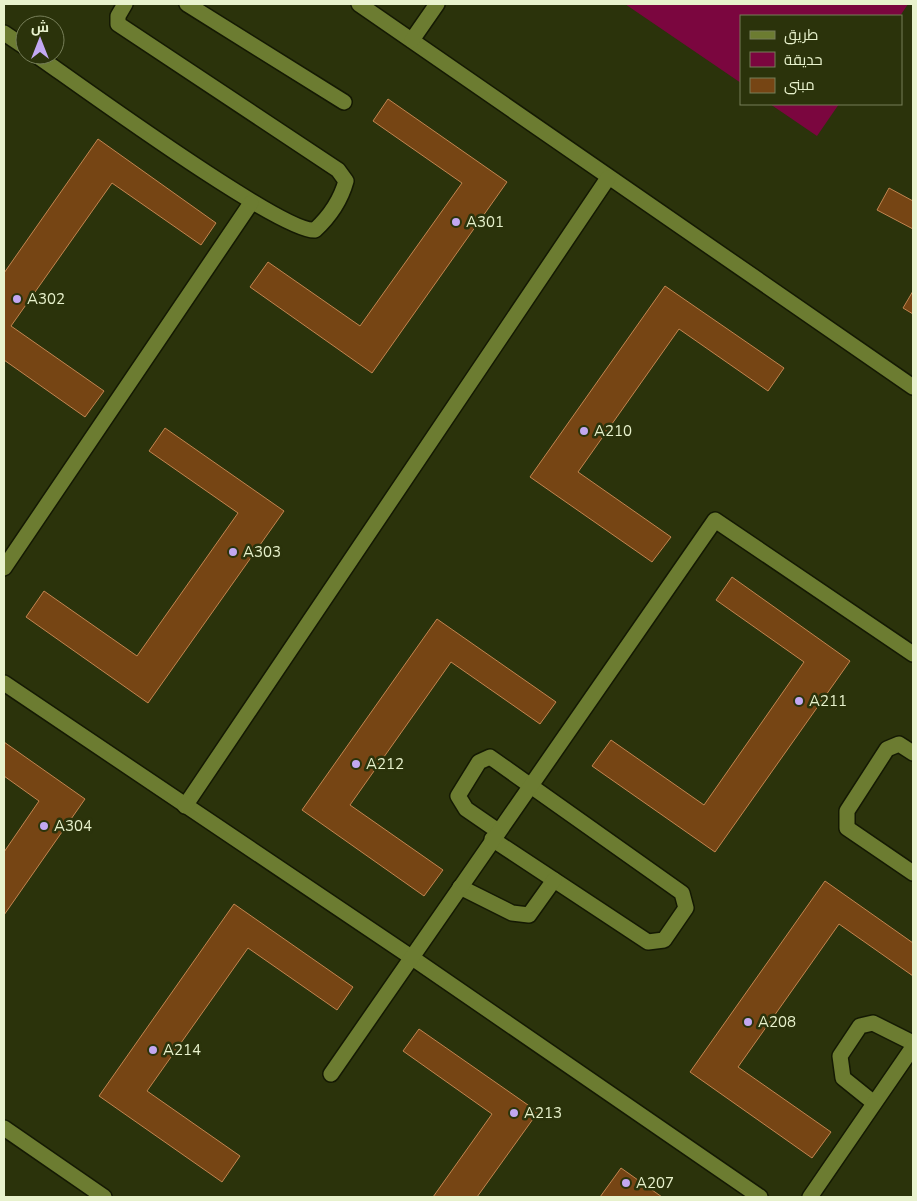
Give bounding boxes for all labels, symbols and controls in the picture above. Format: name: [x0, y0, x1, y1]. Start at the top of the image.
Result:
north arrow: [15, 15, 65, 65]
legend: [740, 15, 902, 105]
text: ش: [31, 18, 49, 37]
text: طريق: [784, 25, 818, 45]
text: حديقة: [784, 50, 823, 70]
text: مبنى: [784, 75, 815, 95]
place label: A301: [466, 212, 504, 232]
marker: A301: [450, 216, 462, 228]
place label: A302: [27, 289, 65, 309]
marker: A302: [11, 293, 23, 305]
place label: A210: [594, 421, 632, 441]
marker: A210: [578, 425, 590, 437]
place label: A303: [243, 542, 281, 562]
marker: A303: [227, 546, 239, 558]
place label: A211: [809, 691, 847, 711]
marker: A211: [793, 695, 805, 707]
place label: A212: [366, 754, 404, 774]
marker: A212: [350, 758, 362, 770]
place label: A304: [54, 816, 92, 836]
marker: A304: [38, 820, 50, 832]
place label: A208: [758, 1012, 796, 1032]
marker: A208: [742, 1016, 754, 1028]
place label: A214: [163, 1040, 201, 1060]
marker: A214: [147, 1044, 159, 1056]
place label: A213: [524, 1103, 562, 1123]
marker: A213: [508, 1107, 520, 1119]
place label: A207: [636, 1173, 674, 1193]
marker: A207: [620, 1177, 632, 1189]

